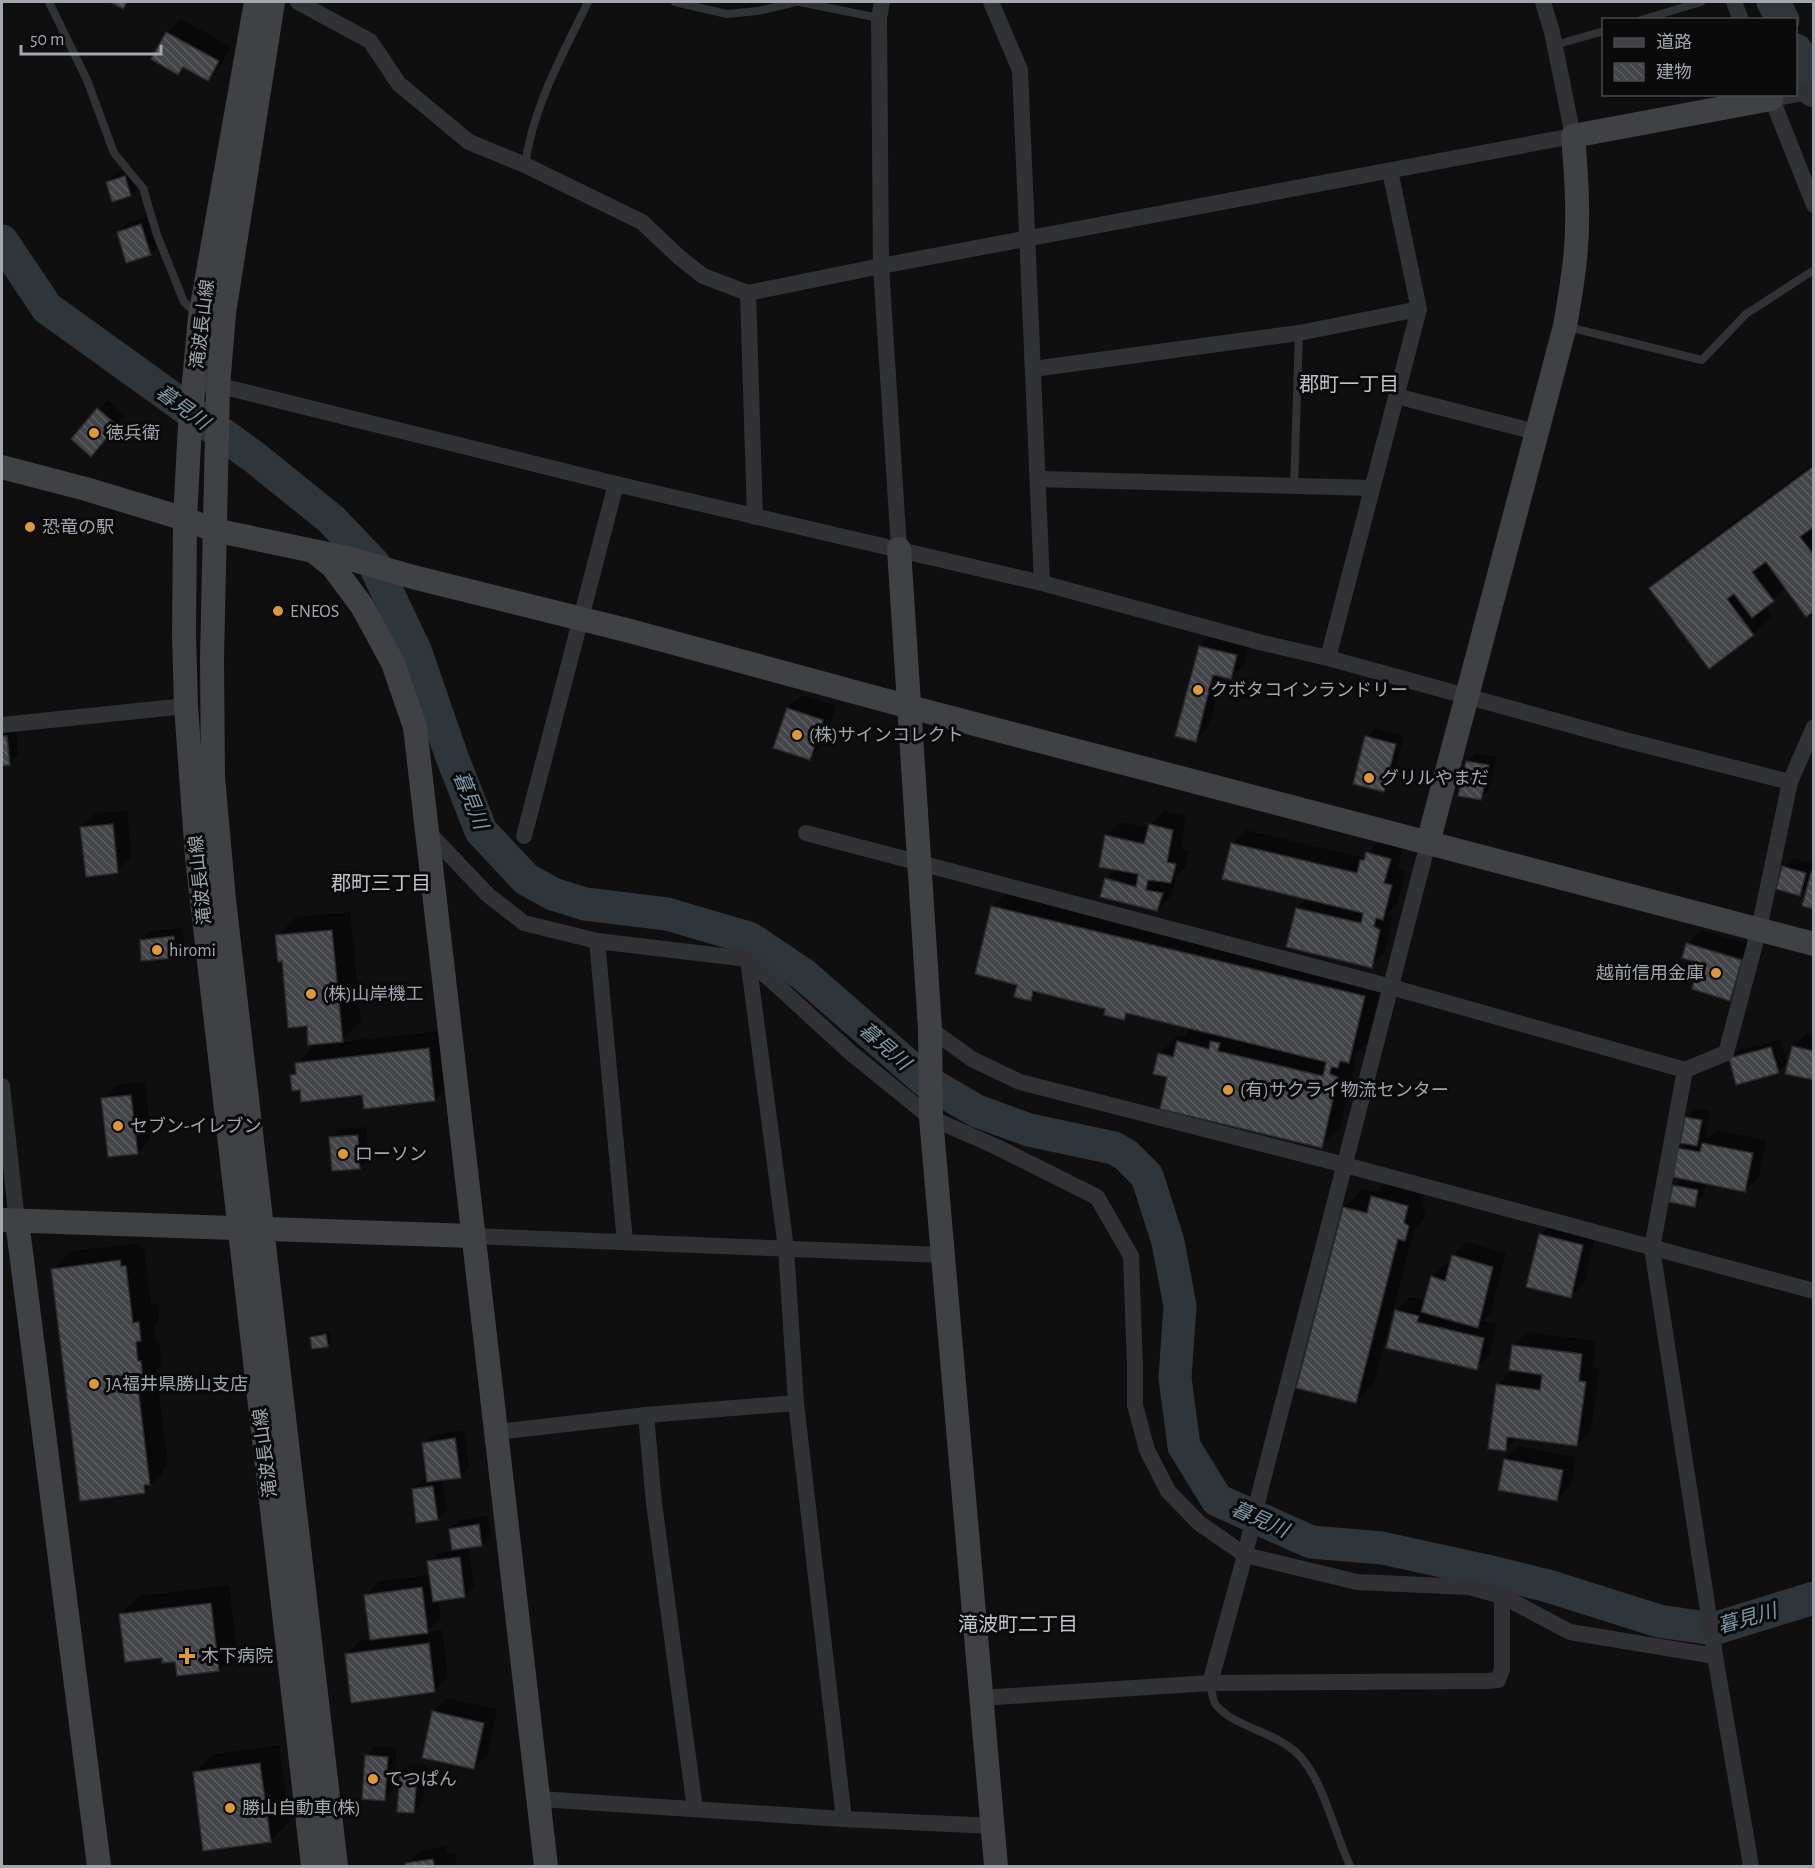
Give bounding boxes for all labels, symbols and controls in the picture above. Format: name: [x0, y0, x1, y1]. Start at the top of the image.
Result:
scale bar: [21, 18, 160, 56]
legend: [1602, 18, 1797, 96]
text: 50 m: [30, 31, 64, 49]
text: 道路: [1656, 32, 1692, 52]
text: 建物: [1656, 62, 1692, 82]
street label: 滝波長山線: [187, 278, 217, 370]
district label: 郡町一丁目: [1299, 374, 1399, 395]
water label: 暮見川: [152, 381, 215, 435]
place label: 徳兵衛: [106, 423, 160, 443]
marker: 徳兵衛: [87, 426, 101, 440]
place label: 恐竜の駅: [42, 518, 114, 537]
marker: 恐竜の駅: [23, 520, 37, 534]
place label: ENEOS: [290, 603, 339, 621]
marker: ENEOS: [271, 604, 285, 618]
place label: クボタコインランドリー: [1210, 681, 1408, 700]
marker: クボタコインランドリー: [1191, 683, 1205, 697]
place label: (株)サインコレクト: [809, 726, 964, 745]
marker: (株)サインコレクト: [790, 728, 804, 742]
water label: 暮見川: [450, 768, 492, 834]
place label: グリルやまだ: [1381, 768, 1489, 788]
marker: グリルやまだ: [1362, 771, 1376, 785]
street label: 滝波長山線: [185, 834, 215, 926]
district label: 郡町三丁目: [331, 873, 431, 894]
place label: hiromi: [169, 942, 216, 960]
marker: hiromi: [150, 943, 164, 957]
place label: 越前信用金庫: [1596, 963, 1704, 983]
marker: 越前信用金庫: [1709, 966, 1723, 980]
place label: (株)山岸機工: [323, 984, 424, 1004]
marker: (株)山岸機工: [304, 987, 318, 1001]
water label: 暮見川: [855, 1019, 916, 1075]
place label: (有)サクライ物流センター: [1240, 1080, 1449, 1100]
marker: (有)サクライ物流センター: [1221, 1083, 1235, 1097]
place label: セブン-イレブン: [130, 1116, 262, 1136]
marker: セブン-イレブン: [111, 1119, 125, 1133]
place label: ローソン: [355, 1146, 427, 1164]
marker: ローソン: [336, 1147, 350, 1161]
place label: JA福井県勝山支店: [106, 1374, 248, 1394]
marker: JA福井県勝山支店: [87, 1377, 101, 1391]
street label: 滝波長山線: [250, 1407, 280, 1499]
water label: 暮見川: [1228, 1498, 1293, 1542]
water label: 暮見川: [1715, 1600, 1781, 1637]
district label: 滝波町二丁目: [958, 1614, 1078, 1635]
marker: 木下病院: [178, 1647, 196, 1665]
place label: 木下病院: [201, 1647, 273, 1666]
place label: てつぱん: [385, 1770, 457, 1789]
marker: てつぱん: [366, 1772, 380, 1786]
place label: 勝山自動車(株): [242, 1798, 361, 1818]
marker: 勝山自動車(株): [223, 1801, 237, 1815]

